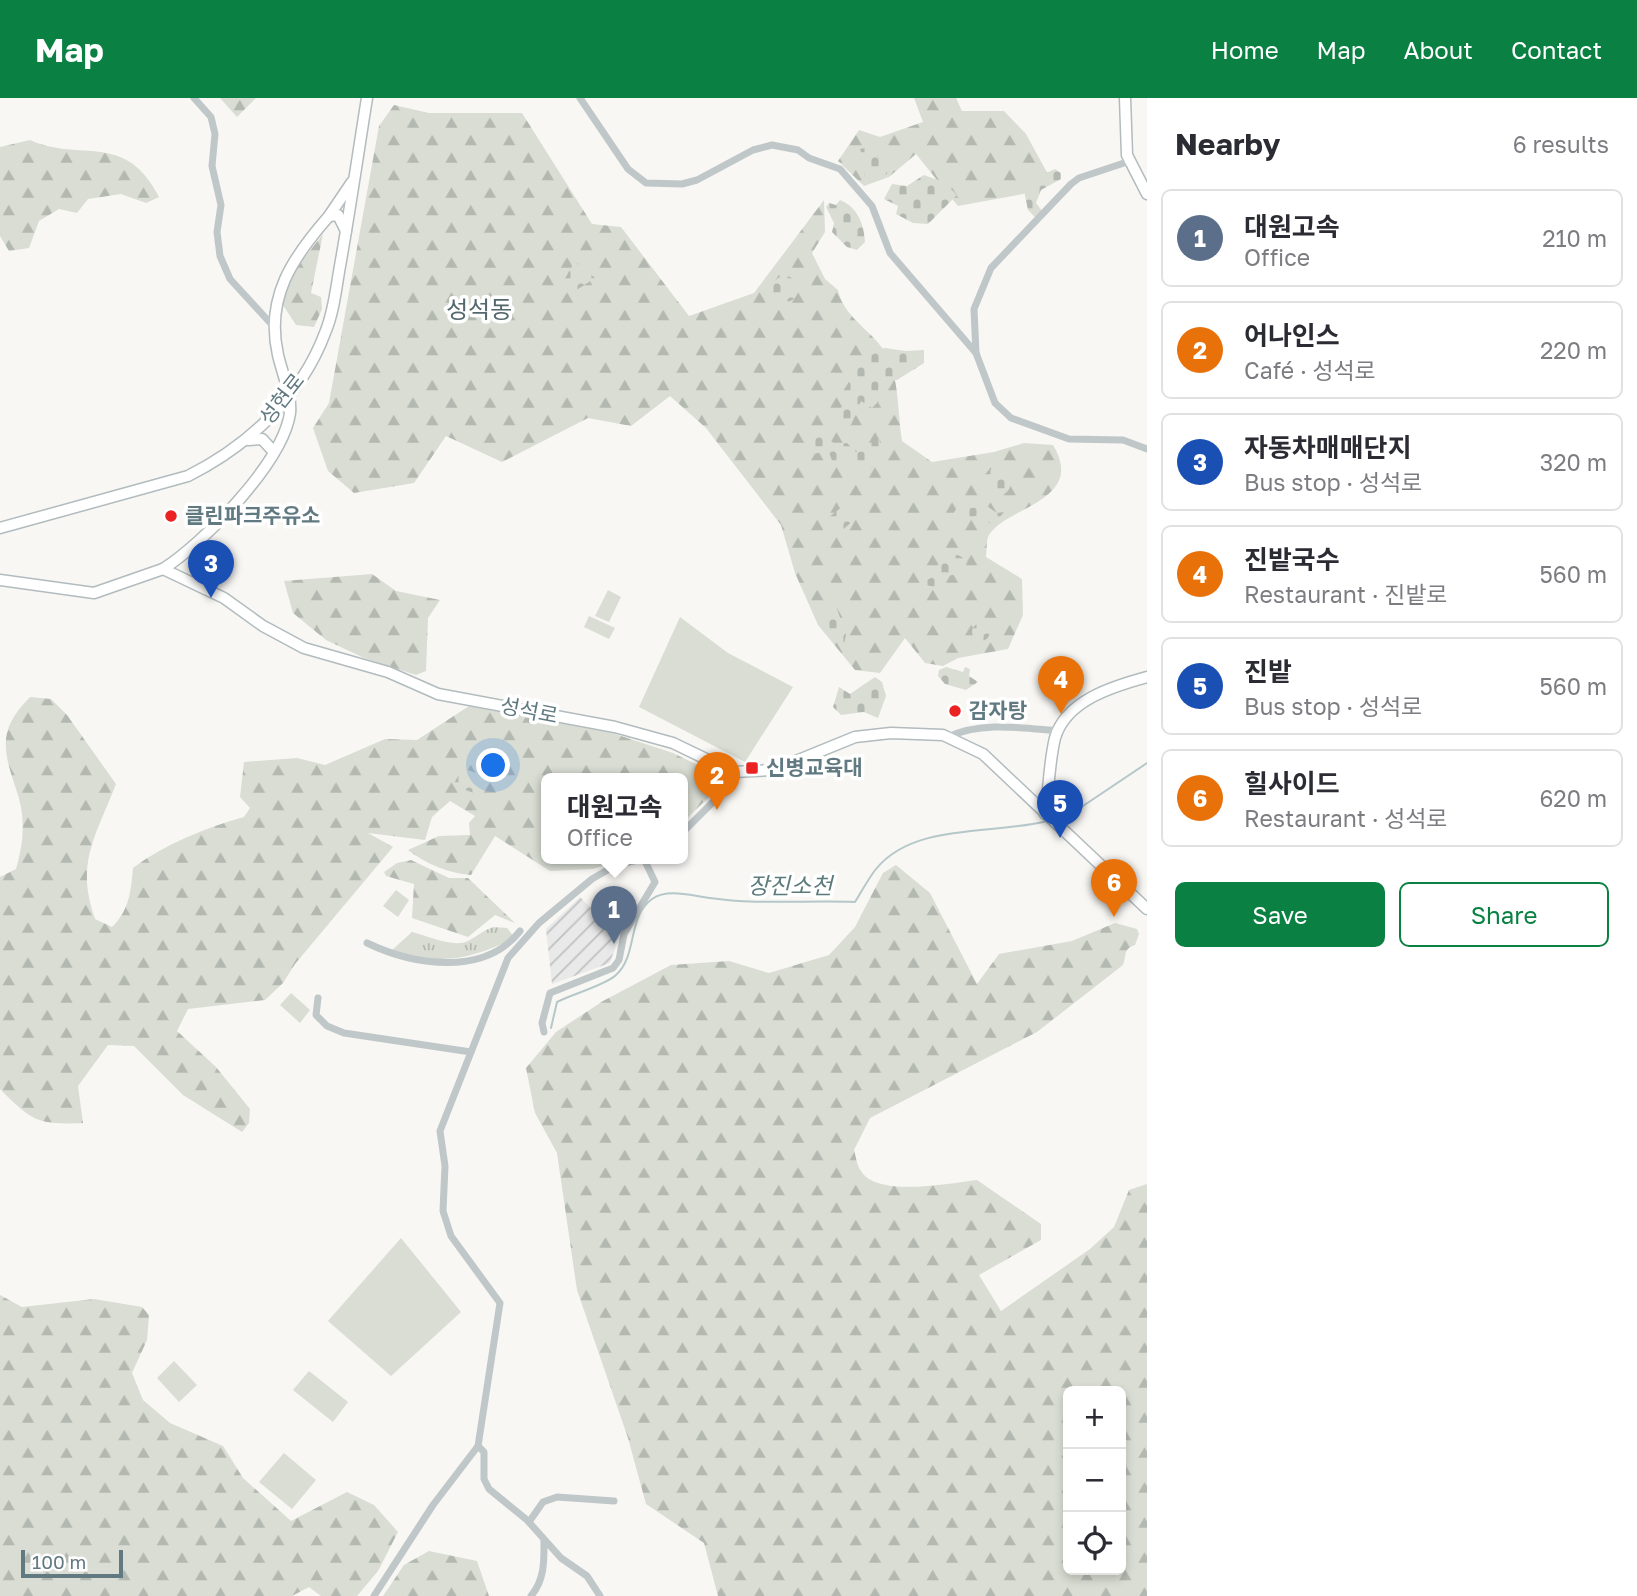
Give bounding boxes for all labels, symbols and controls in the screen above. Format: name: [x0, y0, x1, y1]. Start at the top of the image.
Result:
text: Map: [35, 30, 104, 69]
text: Home: [1211, 35, 1279, 64]
text: Map: [1317, 35, 1366, 64]
text: About: [1404, 35, 1473, 64]
text: Contact: [1511, 35, 1602, 64]
text: Nearby: [1175, 126, 1280, 162]
text: 6 results: [1513, 130, 1609, 158]
text: 대원고속: [1244, 211, 1340, 242]
text: 1: [1194, 224, 1206, 252]
text: 210 m: [1542, 224, 1607, 252]
text: Office: [1244, 243, 1310, 271]
district label: 성석동: [446, 294, 512, 323]
text: 어나인스: [1244, 320, 1340, 351]
text: 2: [1193, 336, 1207, 364]
text: 220 m: [1540, 336, 1607, 364]
text: Café · 성석로: [1244, 356, 1376, 384]
street label: 성현로: [253, 368, 309, 429]
text: 자동차매매단지: [1244, 432, 1411, 463]
text: 3: [1193, 448, 1207, 476]
text: 320 m: [1540, 448, 1607, 476]
text: Bus stop · 성석로: [1244, 468, 1422, 496]
place label: 클린파크주유소: [185, 502, 320, 528]
marker: 클린파크주유소: [163, 508, 179, 524]
pin: 3: [188, 540, 234, 598]
text: 진밭국수: [1244, 544, 1340, 575]
text: 4: [1193, 560, 1207, 588]
text: 560 m: [1539, 560, 1607, 588]
text: Restaurant · 진밭로: [1244, 580, 1448, 608]
pin: 4: [1038, 656, 1084, 714]
text: 진밭: [1244, 656, 1292, 687]
text: 5: [1193, 672, 1207, 700]
text: 560 m: [1539, 672, 1607, 700]
street label: 성석로: [498, 692, 560, 728]
text: Bus stop · 성석로: [1244, 692, 1422, 720]
place label: 감자탕: [969, 697, 1027, 723]
marker: 감자탕: [947, 703, 963, 719]
your location: [476, 748, 510, 782]
pin: 2: [694, 752, 740, 810]
place label: 신병교육대: [766, 754, 863, 780]
marker: 신병교육대: [744, 760, 760, 776]
text: 힐사이드: [1244, 768, 1340, 799]
popup: [541, 773, 688, 864]
pin: 5: [1037, 780, 1083, 838]
text: 6: [1193, 784, 1207, 812]
text: 620 m: [1539, 784, 1607, 812]
text: 대원고속: [567, 791, 662, 822]
text: Restaurant · 성석로: [1244, 804, 1448, 832]
text: Office: [567, 823, 633, 851]
pin: 6: [1091, 859, 1137, 917]
water label: 장진소천: [748, 871, 835, 899]
button: Save: [1175, 882, 1385, 947]
button: Share: [1399, 882, 1609, 947]
pin: 1: [591, 886, 637, 944]
map controls: [1063, 1386, 1126, 1575]
button: +: [1063, 1386, 1126, 1449]
button: −: [1063, 1449, 1126, 1512]
button: locate: [1063, 1512, 1126, 1575]
scale bar: [21, 1547, 122, 1579]
text: 100 m: [32, 1550, 86, 1573]

